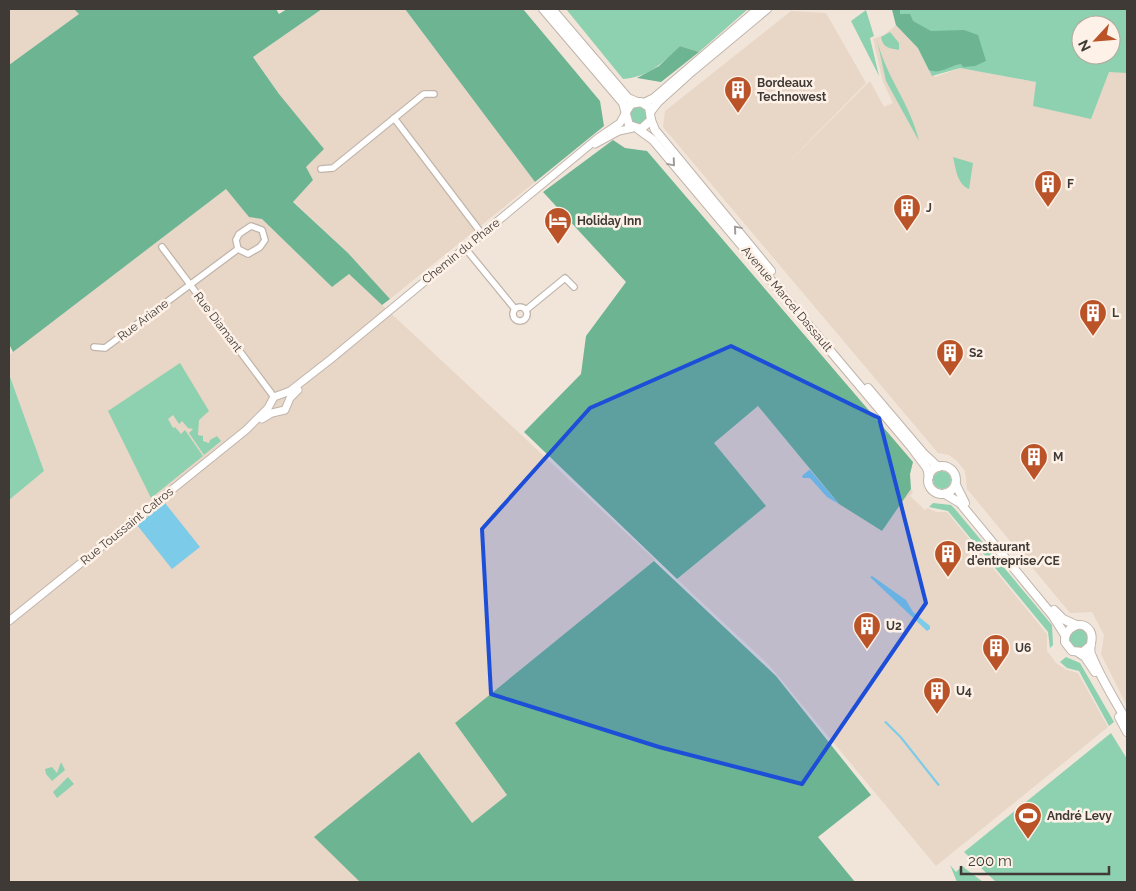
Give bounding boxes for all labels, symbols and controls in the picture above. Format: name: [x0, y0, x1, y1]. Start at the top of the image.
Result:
north arrow: [1071, 15, 1121, 65]
text: N: [1075, 37, 1094, 54]
building icon: Bordeaux Technowest: [723, 75, 753, 114]
place label: Bordeaux Technowest: [757, 76, 827, 104]
one-way arrow: [666, 157, 675, 166]
building icon: F: [1033, 169, 1063, 208]
place label: F: [1067, 177, 1074, 191]
building icon: J: [892, 193, 922, 232]
place label: J: [926, 201, 932, 215]
hotel icon: Holiday Inn: [543, 206, 573, 245]
place label: Holiday Inn: [577, 214, 641, 228]
street label: Chemin du Phare: [419, 215, 503, 287]
one-way arrow: [735, 226, 743, 235]
street label: Avenue Marcel Dassault: [739, 243, 835, 355]
street label: Rue Diamant: [191, 289, 245, 355]
street label: Rue Ariane: [115, 296, 171, 344]
building icon: L: [1078, 298, 1108, 337]
place label: L: [1112, 306, 1119, 320]
building icon: S2: [935, 338, 965, 377]
place label: S2: [969, 346, 983, 360]
building icon: M: [1019, 442, 1049, 481]
place label: M: [1053, 450, 1063, 464]
street label: Rue Toussaint Catros: [78, 484, 176, 568]
building icon: Restaurant d'entreprise/CE: [933, 539, 963, 578]
place label: Restaurant d'entreprise/CE: [967, 540, 1060, 568]
building icon: U2: [852, 611, 882, 650]
place label: U2: [886, 619, 902, 633]
building icon: U6: [981, 633, 1011, 672]
place label: U6: [1015, 641, 1031, 655]
building icon: U4: [922, 676, 952, 715]
place label: U4: [956, 684, 972, 698]
sports icon: André Levy: [1013, 801, 1043, 840]
place label: André Levy: [1047, 809, 1112, 823]
scale bar: [961, 844, 1108, 876]
text: 200 m: [968, 852, 1012, 870]

